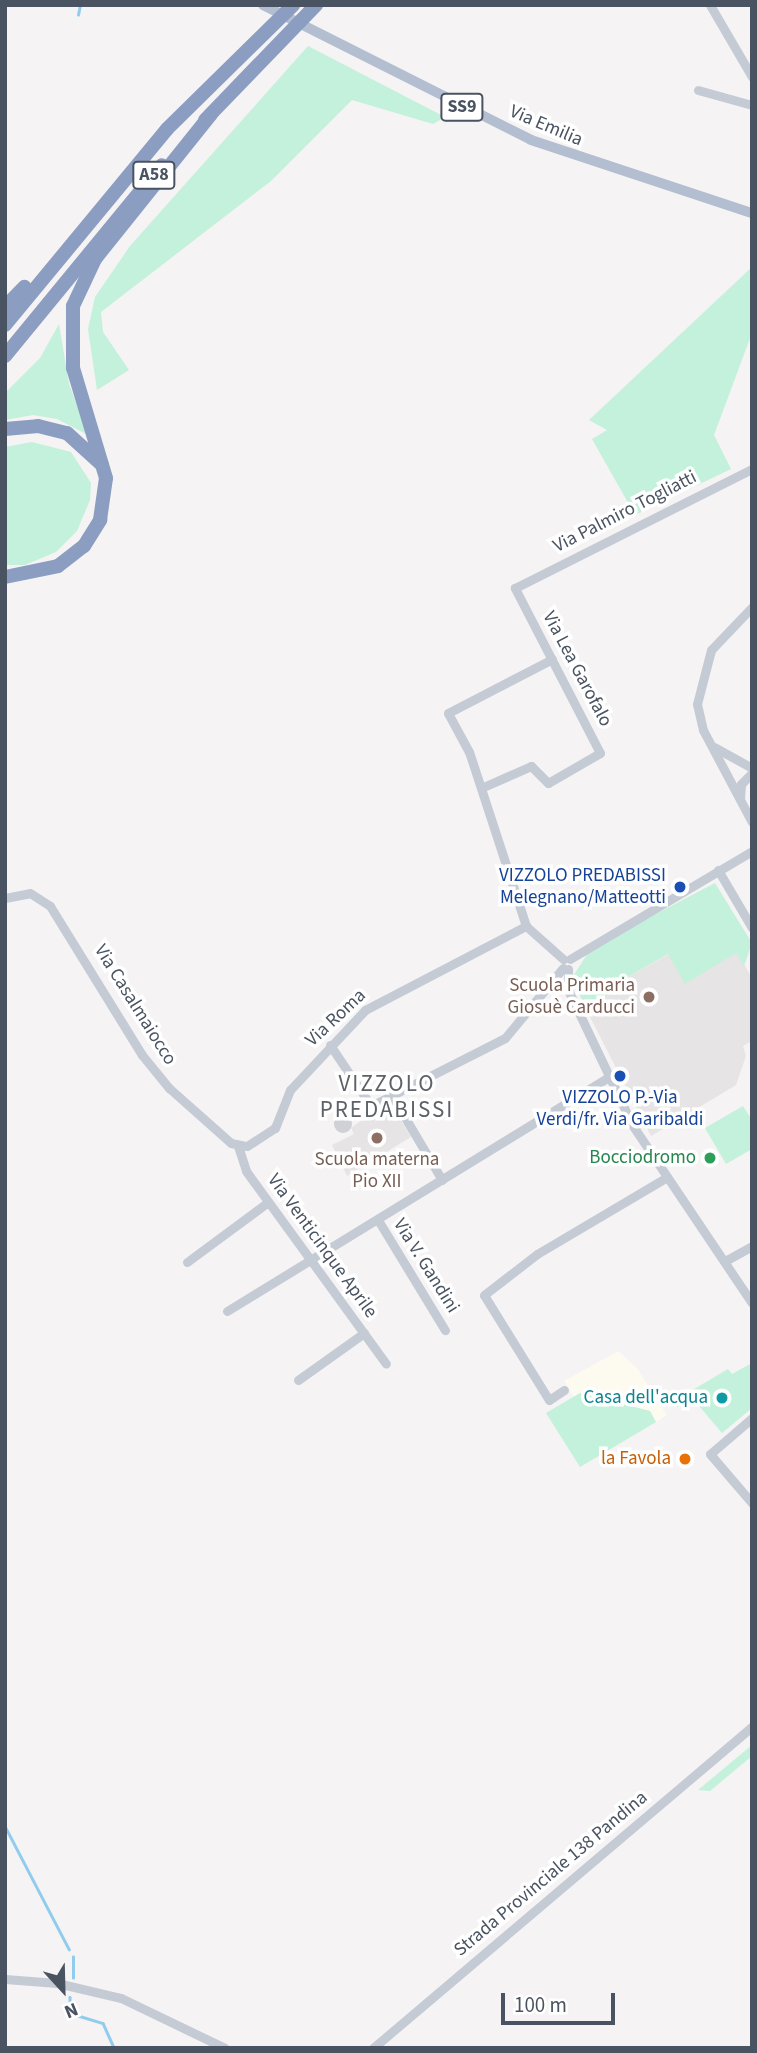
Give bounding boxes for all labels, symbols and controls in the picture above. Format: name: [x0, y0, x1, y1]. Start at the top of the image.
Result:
road number: SS9: [439, 92, 485, 122]
street label: Via Emilia: [506, 100, 586, 152]
road number: A58: [131, 160, 177, 190]
street label: Via Palmiro Togliatti: [549, 466, 701, 558]
street label: Via Lea Garofalo: [537, 607, 617, 731]
place label: VIZZOLO PREDABISSI Melegnano/Matteotti: [499, 865, 666, 909]
marker: VIZZOLO PREDABISSI Melegnano/Matteotti: [672, 879, 688, 895]
street label: Via Casalmaiocco: [89, 941, 181, 1069]
place label: Scuola Primaria Giosuè Carducci: [508, 975, 635, 1019]
street label: Via Roma: [301, 984, 371, 1052]
marker: Scuola Primaria Giosuè Carducci: [641, 989, 657, 1005]
marker: VIZZOLO P.-Via Verdi/fr. Via Garibaldi: [612, 1068, 628, 1084]
district label: VIZZOLO PREDABISSI: [321, 1070, 453, 1124]
place label: VIZZOLO P.-Via Verdi/fr. Via Garibaldi: [536, 1087, 704, 1131]
marker: Scuola materna Pio XII: [369, 1130, 385, 1146]
place label: Bocciodromo: [589, 1147, 696, 1169]
place label: Scuola materna Pio XII: [315, 1149, 439, 1193]
marker: Bocciodromo: [702, 1150, 718, 1166]
street label: Via Venticinque Aprile: [262, 1170, 382, 1322]
street label: Via V. Gandini: [388, 1215, 464, 1317]
place label: Casa dell'acqua: [584, 1387, 708, 1409]
marker: Casa dell'acqua: [714, 1390, 730, 1406]
place label: la Favola: [601, 1448, 671, 1470]
marker: la Favola: [677, 1451, 693, 1467]
street label: Strada Provinciale 138 Pandina: [450, 1786, 652, 1962]
north arrow: [28, 1955, 98, 2025]
scale bar: [505, 1980, 619, 2024]
text: 100 m: [514, 1990, 567, 2020]
text: N: [60, 1995, 82, 2025]

